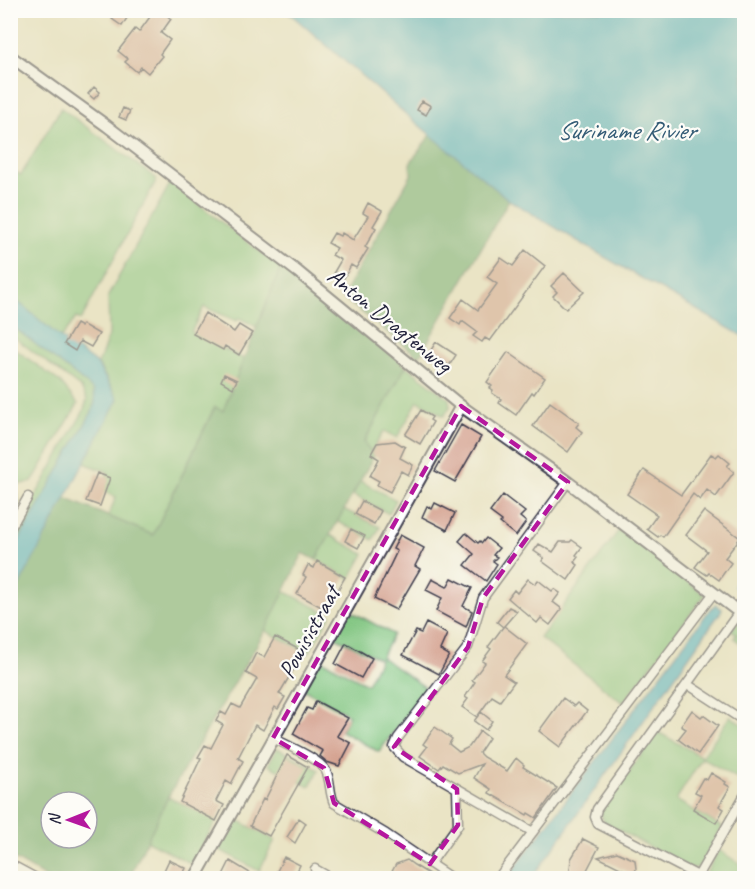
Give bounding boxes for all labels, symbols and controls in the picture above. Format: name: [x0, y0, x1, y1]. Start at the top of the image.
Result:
water label: Suriname Rivier: [557, 114, 698, 147]
street label: Anton Dragtenweg: [322, 261, 460, 380]
street label: Powisistraat: [271, 578, 348, 683]
north arrow: [39, 790, 99, 850]
text: N: [45, 812, 65, 825]

